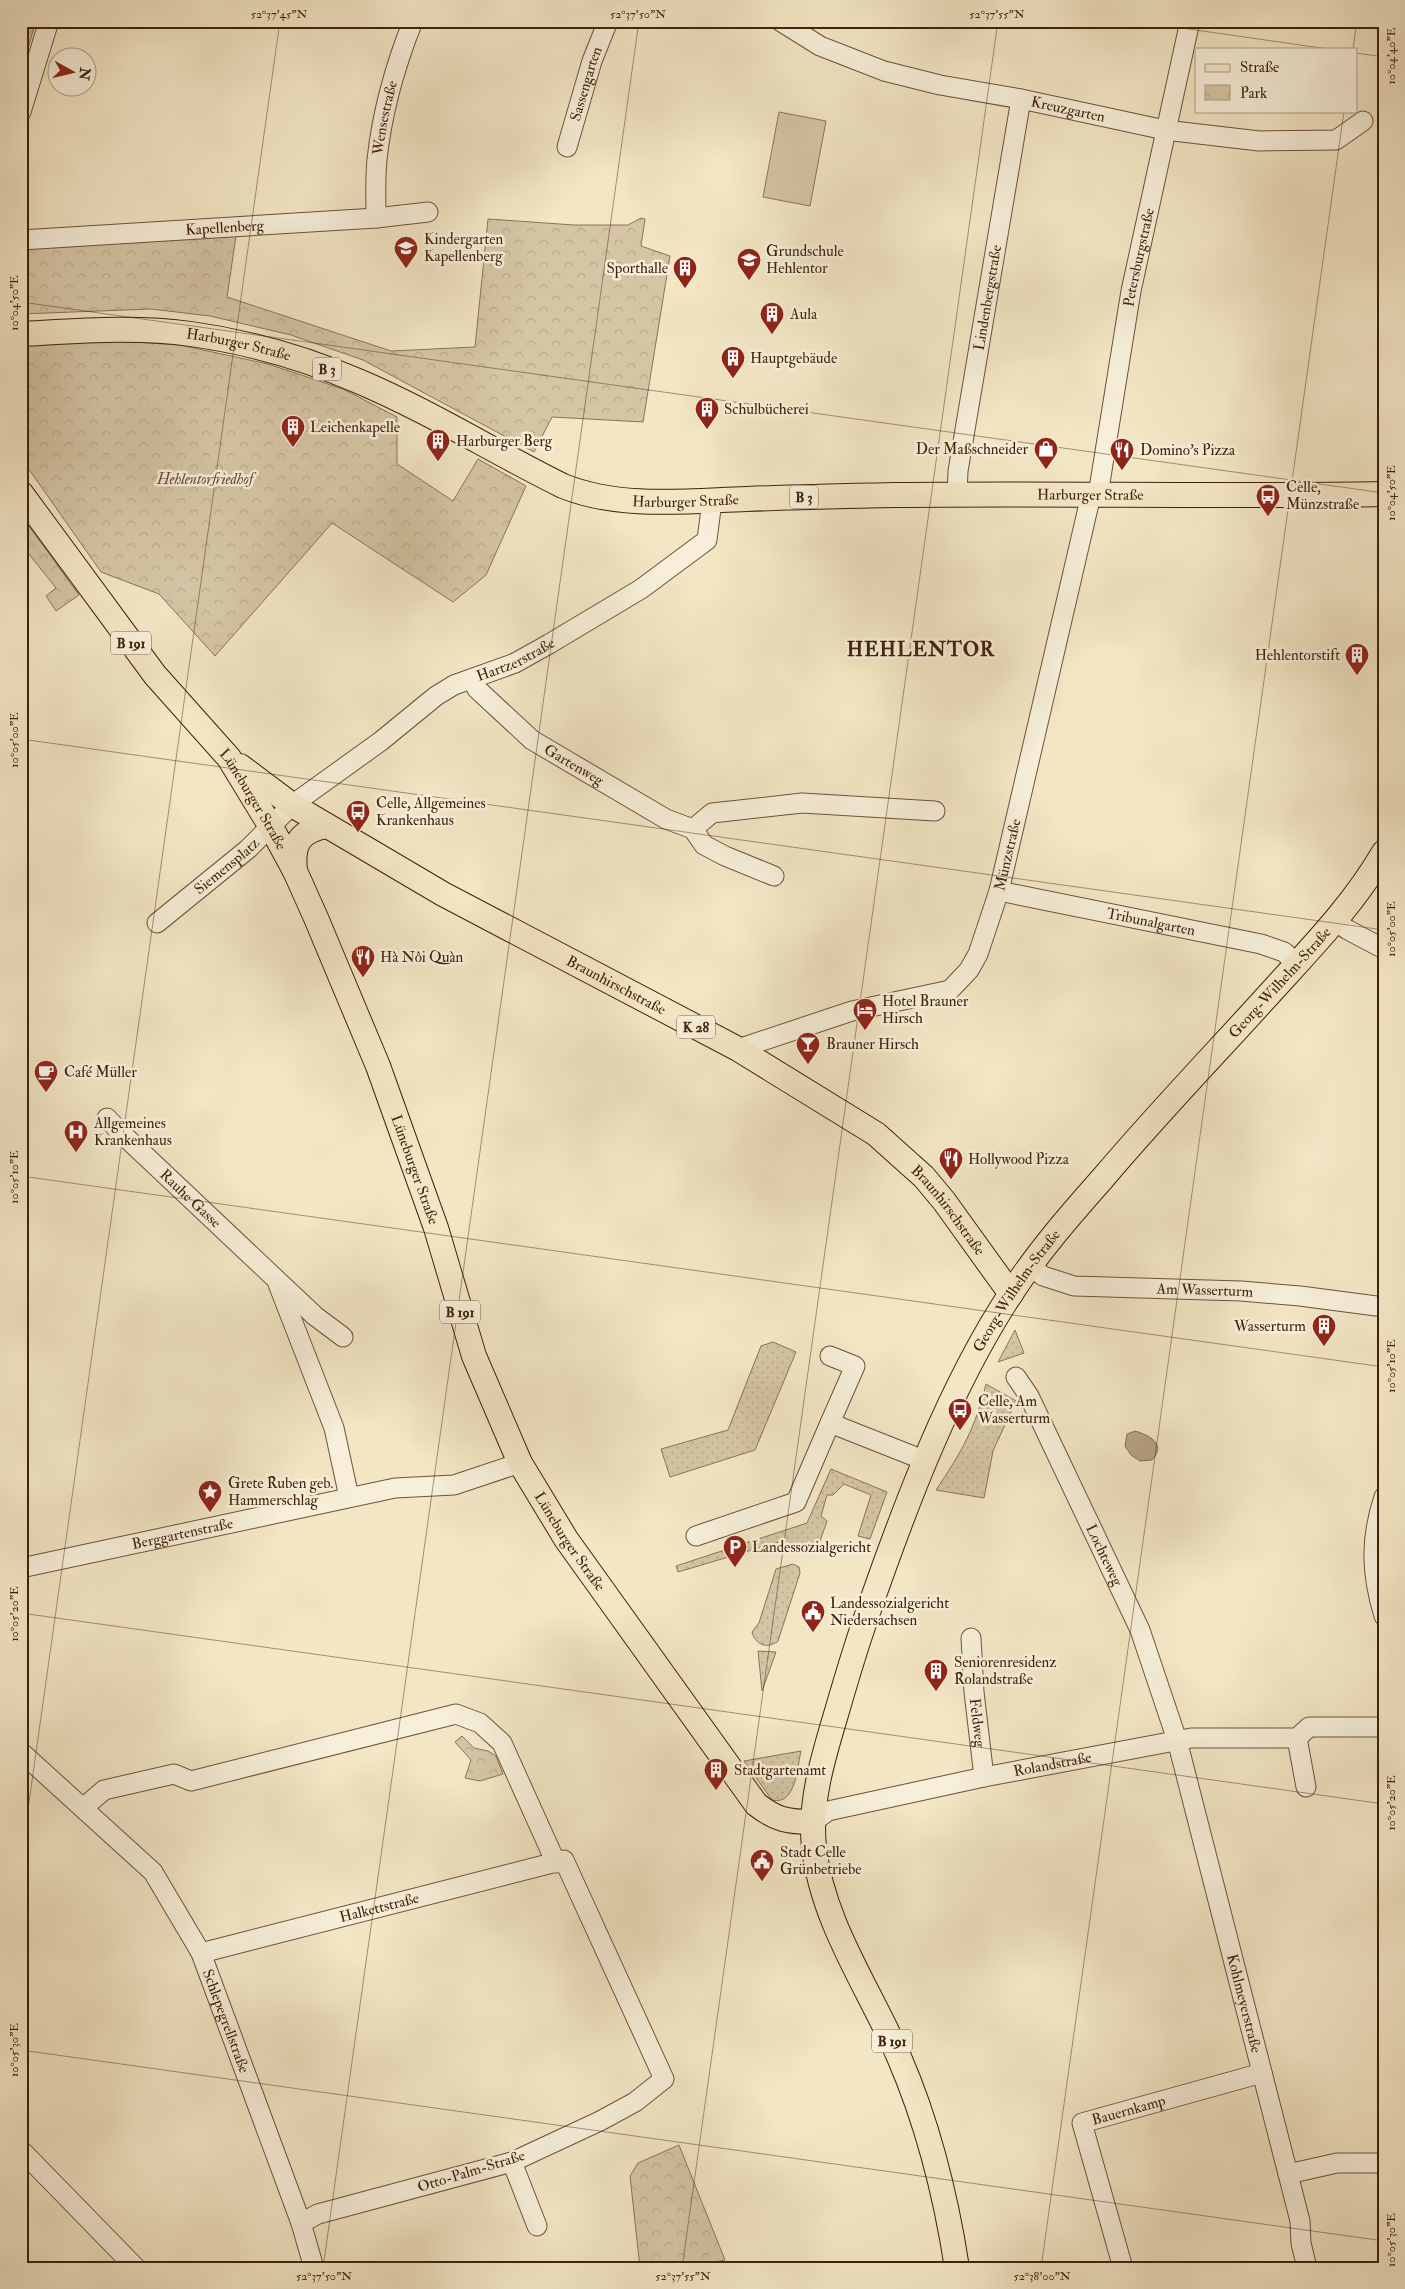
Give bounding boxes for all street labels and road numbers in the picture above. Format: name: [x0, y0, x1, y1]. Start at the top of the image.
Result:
street label: Sassengarten: [566, 44, 607, 123]
street label: Wensestraße: [368, 78, 402, 157]
street label: Kreuzgarten: [1029, 92, 1107, 127]
street label: Petersburgstraße: [1120, 206, 1159, 308]
street label: Kapellenberg: [185, 216, 265, 240]
street label: Lindenbergstraße: [970, 243, 1006, 352]
street label: Harburger Straße: [185, 324, 293, 366]
road number: B 3: [313, 358, 341, 380]
street label: Harburger Straße: [1037, 485, 1144, 505]
road number: B 3: [790, 486, 818, 508]
street label: Harburger Straße: [632, 490, 739, 512]
road number: B 191: [111, 632, 151, 654]
street label: Hartzerstraße: [474, 634, 558, 686]
street label: Gartenweg: [541, 740, 608, 790]
street label: Lüneburger Straße: [215, 745, 291, 853]
street label: Münzstraße: [990, 817, 1025, 893]
street label: Siemensplatz: [191, 834, 264, 899]
street label: Tribunalgarten: [1105, 904, 1197, 941]
street label: Georg-Wilhelm-Straße: [1225, 923, 1335, 1042]
street label: Braunhirschstraße: [563, 952, 669, 1019]
road number: K 28: [677, 1016, 715, 1038]
street label: Lüneburger Straße: [386, 1112, 443, 1227]
street label: Braunhirschstraße: [907, 1161, 989, 1259]
street label: Rauhe Gasse: [155, 1165, 225, 1232]
street label: Georg-Wilhelm-Straße: [969, 1226, 1065, 1356]
street label: Am Wasserturm: [1155, 1279, 1254, 1302]
road number: B 191: [440, 1300, 480, 1324]
street label: Lüneburger Straße: [530, 1489, 609, 1595]
street label: Berggartenstraße: [130, 1514, 235, 1554]
street label: Lochteweg: [1081, 1521, 1127, 1590]
street label: Feldweg: [965, 1697, 990, 1749]
street label: Rolandstraße: [1012, 1748, 1093, 1781]
street label: Halkettstraße: [338, 1889, 421, 1927]
street label: Kohlmeyerstraße: [1222, 1952, 1266, 2055]
street label: Schlepegrellstraße: [198, 1967, 254, 2076]
road number: B 191: [872, 2030, 912, 2052]
street label: Bauernkamp: [1090, 2091, 1168, 2130]
street label: Otto-Palm-Straße: [415, 2146, 527, 2197]

